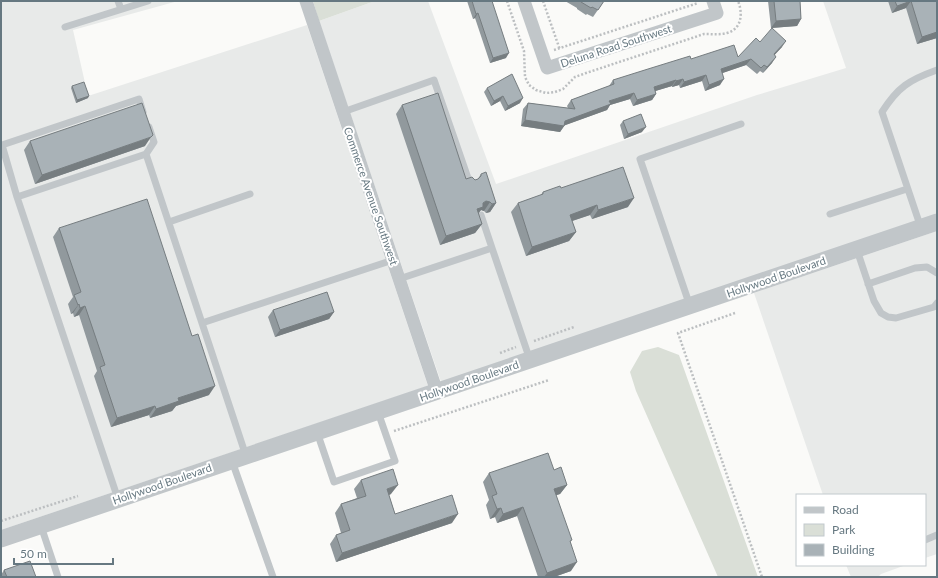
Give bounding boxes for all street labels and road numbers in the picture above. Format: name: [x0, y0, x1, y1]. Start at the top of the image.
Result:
street label: Deluna Road Southwest: [559, 21, 673, 70]
street label: Commerce Avenue Southwest: [342, 125, 401, 267]
street label: Hollywood Boulevard: [725, 253, 827, 300]
street label: Hollywood Boulevard: [418, 357, 520, 404]
street label: Hollywood Boulevard: [111, 460, 213, 507]

